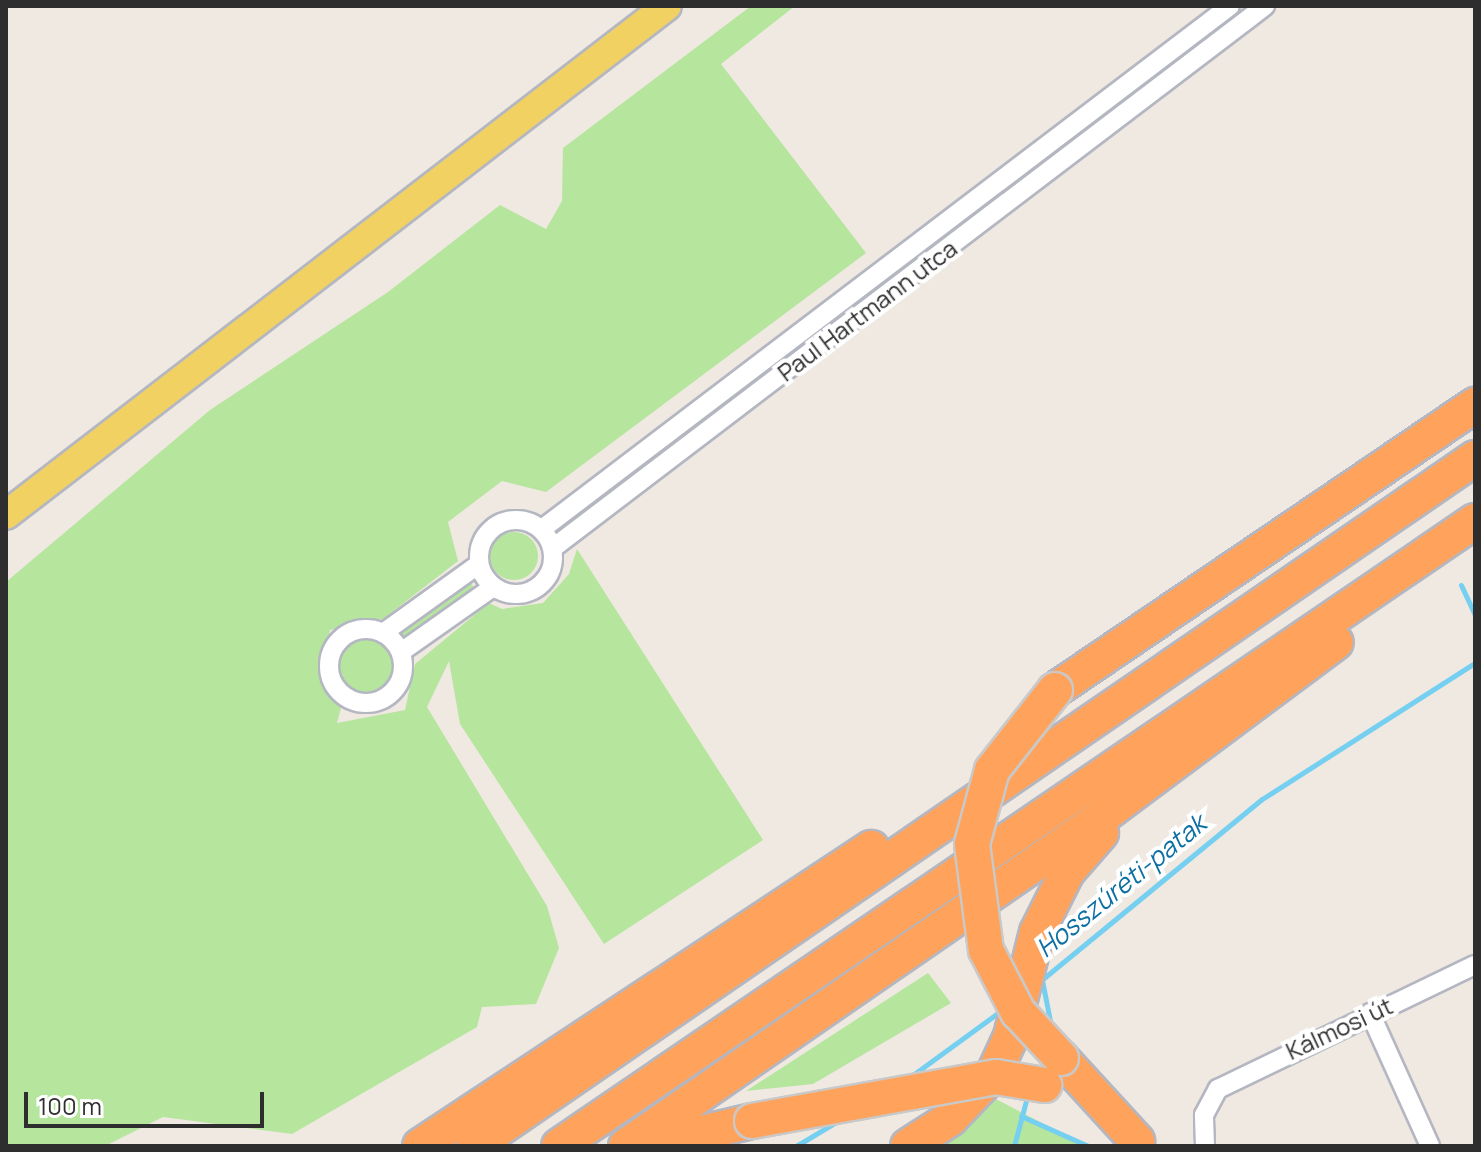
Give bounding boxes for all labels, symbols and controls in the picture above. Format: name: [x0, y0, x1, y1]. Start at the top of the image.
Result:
street label: Paul Hartmann utca: [772, 233, 962, 387]
water label: Hosszúréti-patak: [1030, 808, 1212, 964]
street label: Kálmosi út: [1281, 991, 1397, 1065]
scale bar: [28, 1076, 268, 1126]
text: 100 m: [38, 1089, 102, 1122]

